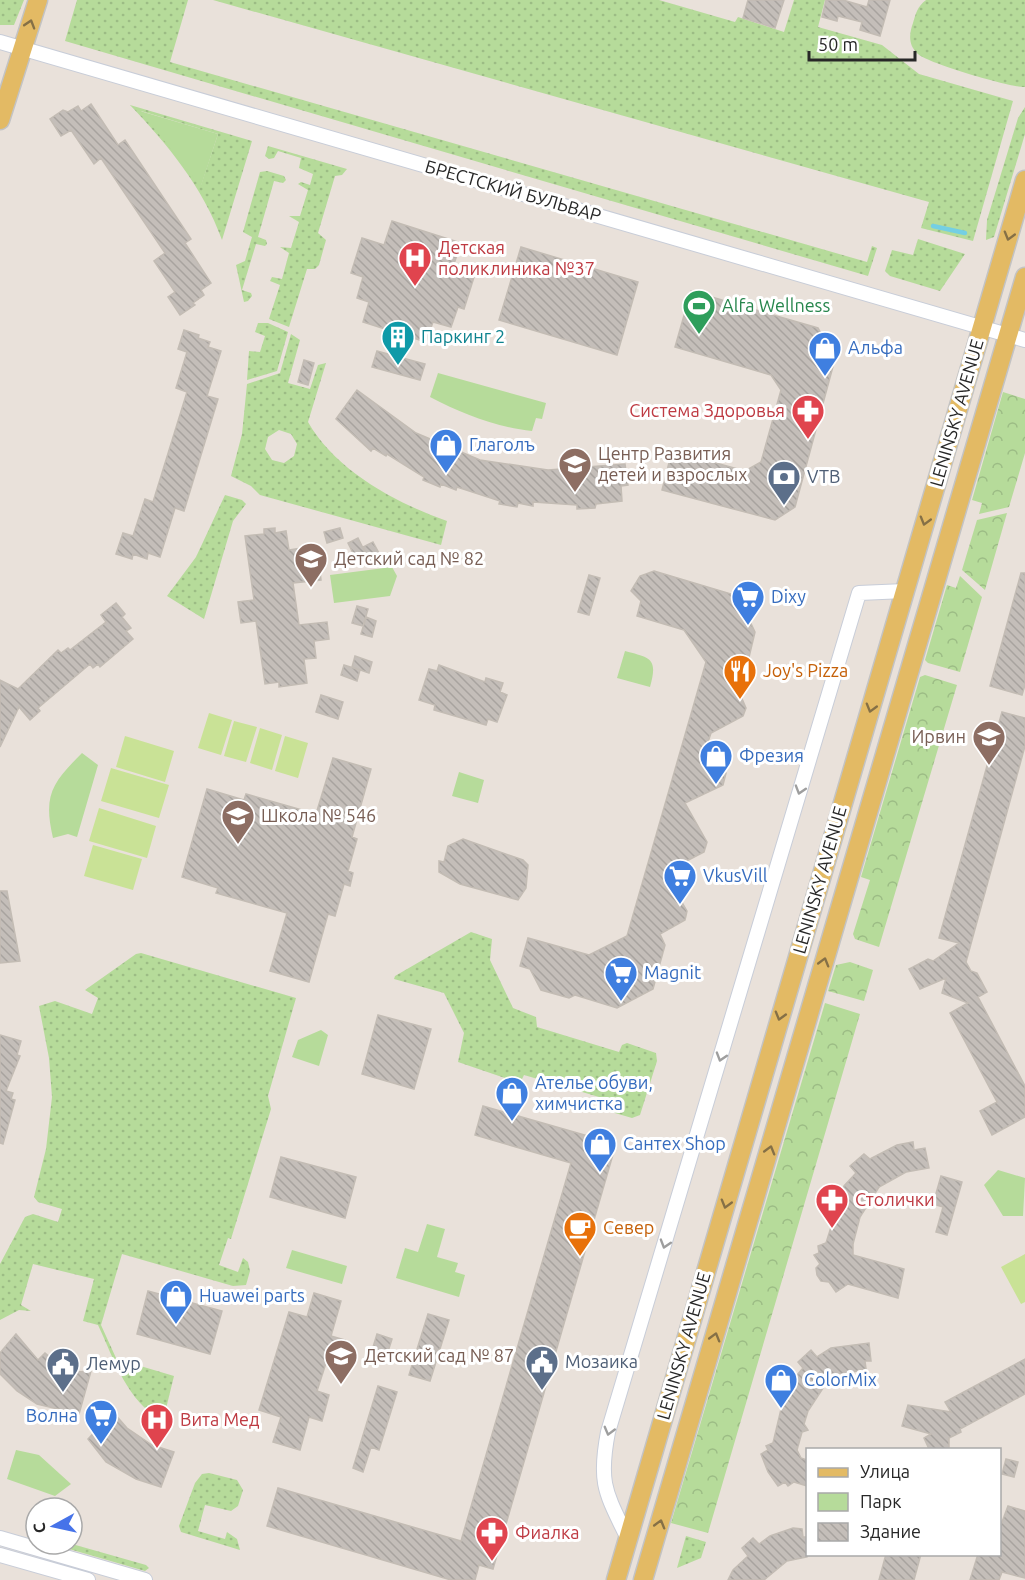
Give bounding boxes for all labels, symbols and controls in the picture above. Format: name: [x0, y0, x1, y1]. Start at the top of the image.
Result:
one-way arrow: [23, 19, 35, 30]
scale bar: [809, 24, 916, 62]
text: 50 m: [818, 34, 858, 54]
street label: БРЕСТСКИЙ БУЛЬВАР: [423, 155, 604, 225]
one-way arrow: [1004, 230, 1016, 241]
place label: Детская поликлиника №37: [438, 237, 595, 278]
hospital icon: Детская поликлиника №37: [397, 240, 433, 287]
sports icon: Alfa Wellness: [681, 288, 717, 335]
place label: Alfa Wellness: [722, 295, 830, 315]
building icon: Паркинг 2: [380, 319, 416, 366]
place label: Паркинг 2: [421, 326, 505, 346]
shop icon: Альфа: [807, 330, 843, 377]
place label: Альфа: [848, 337, 903, 357]
street label: LENINSKY AVENUE: [925, 337, 987, 489]
pharmacy icon: Система Здоровья: [790, 393, 826, 440]
place label: Система Здоровья: [629, 400, 785, 420]
shop icon: Глаголъ: [428, 427, 464, 474]
place label: Глаголъ: [469, 434, 535, 454]
place label: Центр Развития детей и взрослых: [598, 443, 747, 484]
school or university icon: Центр Развития детей и взрослых: [557, 446, 593, 493]
bank icon: VTB: [766, 459, 802, 506]
place label: VTB: [807, 466, 840, 486]
one-way arrow: [920, 515, 932, 526]
school or university icon: Детский сад № 82: [293, 541, 329, 588]
place label: Детский сад № 82: [334, 548, 484, 568]
supermarket icon: Dixy: [730, 579, 766, 626]
place label: Dixy: [771, 586, 806, 606]
restaurant icon: Joy's Pizza: [722, 653, 758, 700]
place label: Joy's Pizza: [763, 660, 848, 680]
one-way arrow: [866, 702, 878, 713]
school or university icon: Ирвин: [971, 719, 1007, 766]
place label: Ирвин: [912, 726, 966, 746]
shop icon: Фрезия: [698, 738, 734, 785]
place label: Фрезия: [739, 745, 804, 765]
one-way arrow: [795, 784, 807, 795]
school or university icon: Школа № 546: [220, 798, 256, 845]
street label: LENINSKY AVENUE: [788, 804, 850, 956]
place label: Школа № 546: [261, 805, 376, 825]
supermarket icon: VkusVill: [662, 858, 698, 905]
place label: VkusVill: [703, 865, 768, 885]
supermarket icon: Magnit: [603, 955, 639, 1002]
one-way arrow: [817, 958, 829, 968]
place label: Magnit: [644, 962, 701, 982]
one-way arrow: [775, 1010, 787, 1021]
one-way arrow: [716, 1051, 728, 1062]
place label: Ателье обуви, химчистка: [535, 1072, 653, 1113]
shop icon: Ателье обуви, химчистка: [494, 1075, 530, 1122]
shop icon: Сантех Shop: [582, 1126, 618, 1173]
place label: Сантех Shop: [623, 1133, 726, 1153]
one-way arrow: [762, 1145, 775, 1155]
pharmacy icon: Столички: [814, 1182, 850, 1229]
place label: Столички: [855, 1189, 935, 1209]
one-way arrow: [721, 1198, 733, 1208]
cafe icon: Север: [562, 1210, 598, 1257]
place label: Север: [603, 1217, 654, 1237]
one-way arrow: [660, 1238, 672, 1249]
street label: LENINSKY AVENUE: [652, 1270, 714, 1422]
shop icon: Huawei parts: [158, 1278, 194, 1325]
place label: Huawei parts: [199, 1285, 305, 1305]
one-way arrow: [708, 1332, 720, 1343]
school or university icon: Детский сад № 87: [323, 1338, 359, 1385]
public building icon: Мозаика: [524, 1344, 560, 1391]
place label: Детский сад № 87: [364, 1345, 514, 1365]
public building icon: Лемур: [45, 1346, 81, 1393]
place label: Мозаика: [565, 1351, 638, 1371]
place label: Лемур: [86, 1353, 141, 1373]
shop icon: ColorMix: [763, 1362, 799, 1409]
place label: ColorMix: [804, 1369, 877, 1389]
supermarket icon: Волна: [83, 1398, 119, 1445]
hospital icon: Вита Мед: [139, 1402, 175, 1449]
place label: Волна: [26, 1405, 78, 1425]
place label: Вита Мед: [180, 1409, 260, 1429]
one-way arrow: [604, 1425, 616, 1436]
legend: [806, 1448, 1001, 1556]
text: Улица: [860, 1461, 910, 1481]
text: Парк: [860, 1491, 901, 1511]
north arrow: [24, 1496, 84, 1556]
pharmacy icon: Фиалка: [474, 1515, 510, 1562]
one-way arrow: [653, 1519, 665, 1530]
text: Здание: [860, 1521, 921, 1541]
text: С: [30, 1522, 49, 1534]
place label: Фиалка: [515, 1522, 579, 1542]

